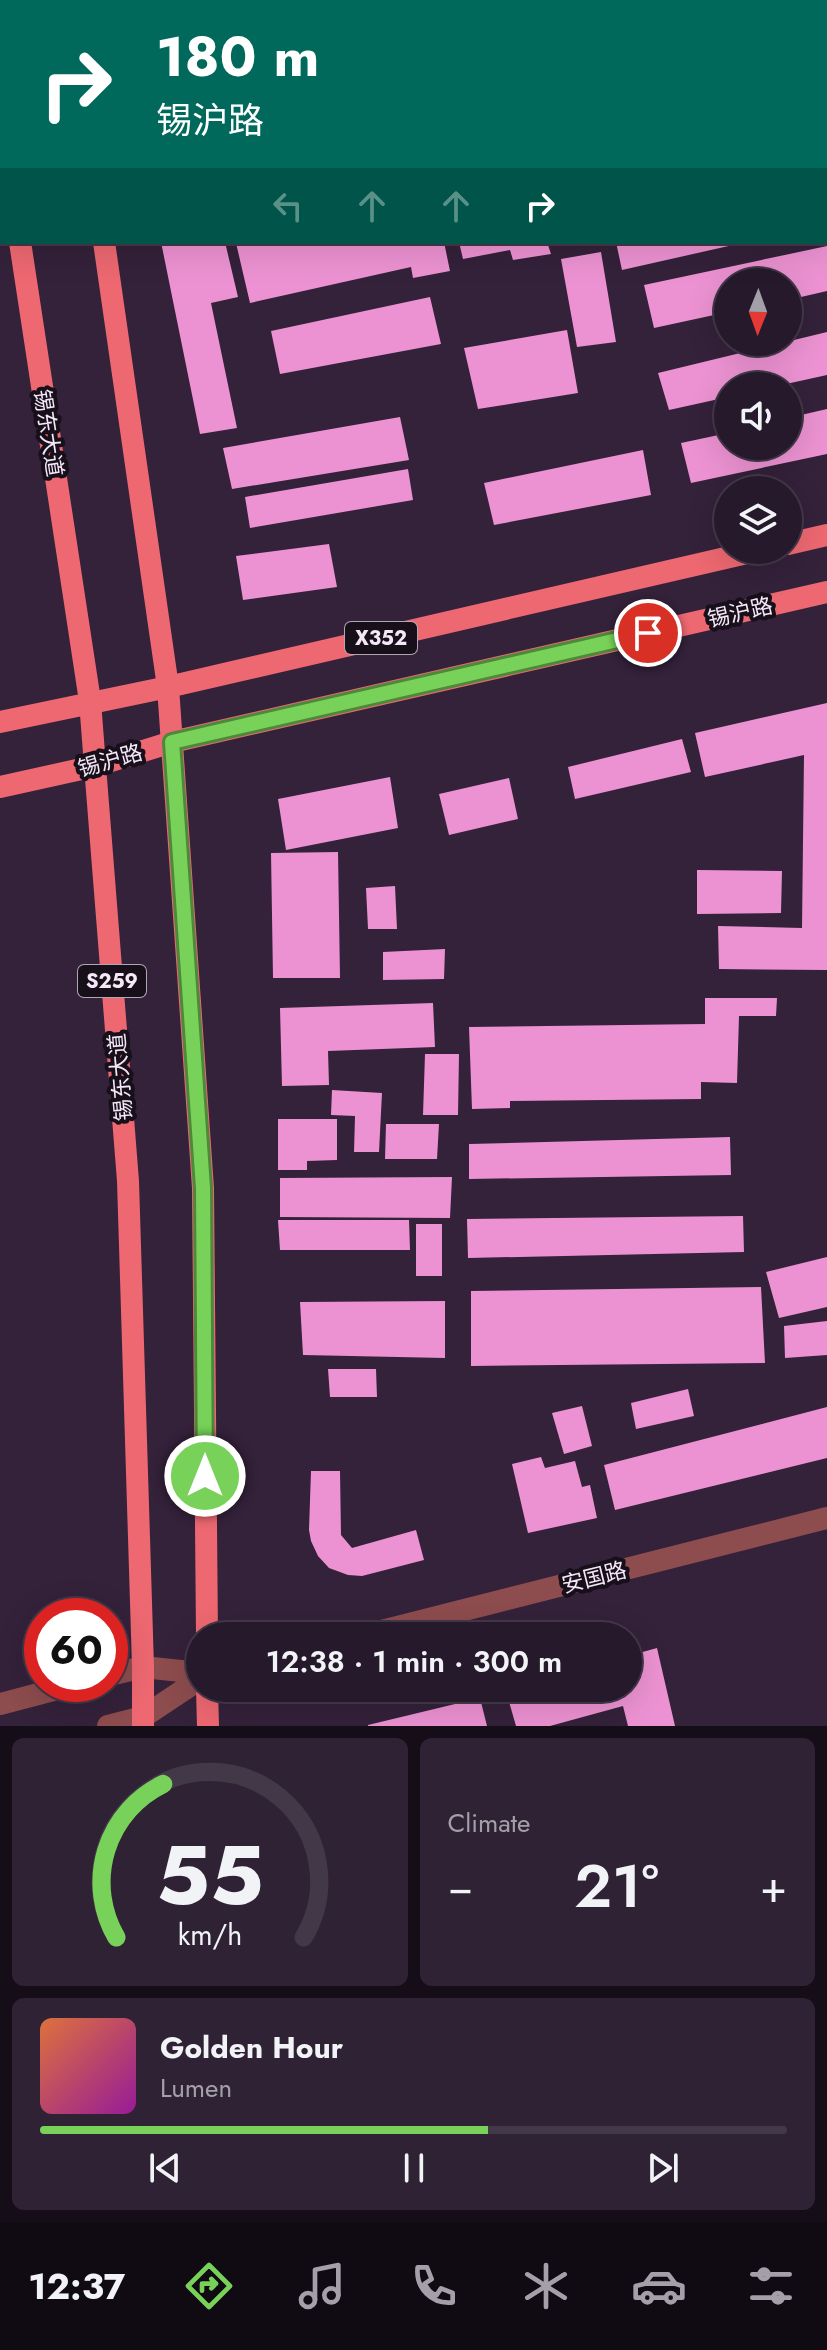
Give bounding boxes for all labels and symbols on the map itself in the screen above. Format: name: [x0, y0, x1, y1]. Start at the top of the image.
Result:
north arrow: [714, 268, 802, 356]
street label: 锡东大道: [26, 387, 72, 479]
street label: 锡沪路: [704, 589, 776, 635]
pin: [614, 599, 682, 667]
road number: X352: [345, 622, 417, 654]
street label: 锡沪路: [74, 736, 146, 784]
road number: S259: [78, 965, 146, 997]
street label: 锡东大道: [100, 1032, 140, 1122]
position arrow: [163, 1434, 247, 1518]
street label: 安国路: [558, 1553, 630, 1601]
speed limit sign: 60: [24, 1598, 128, 1702]

